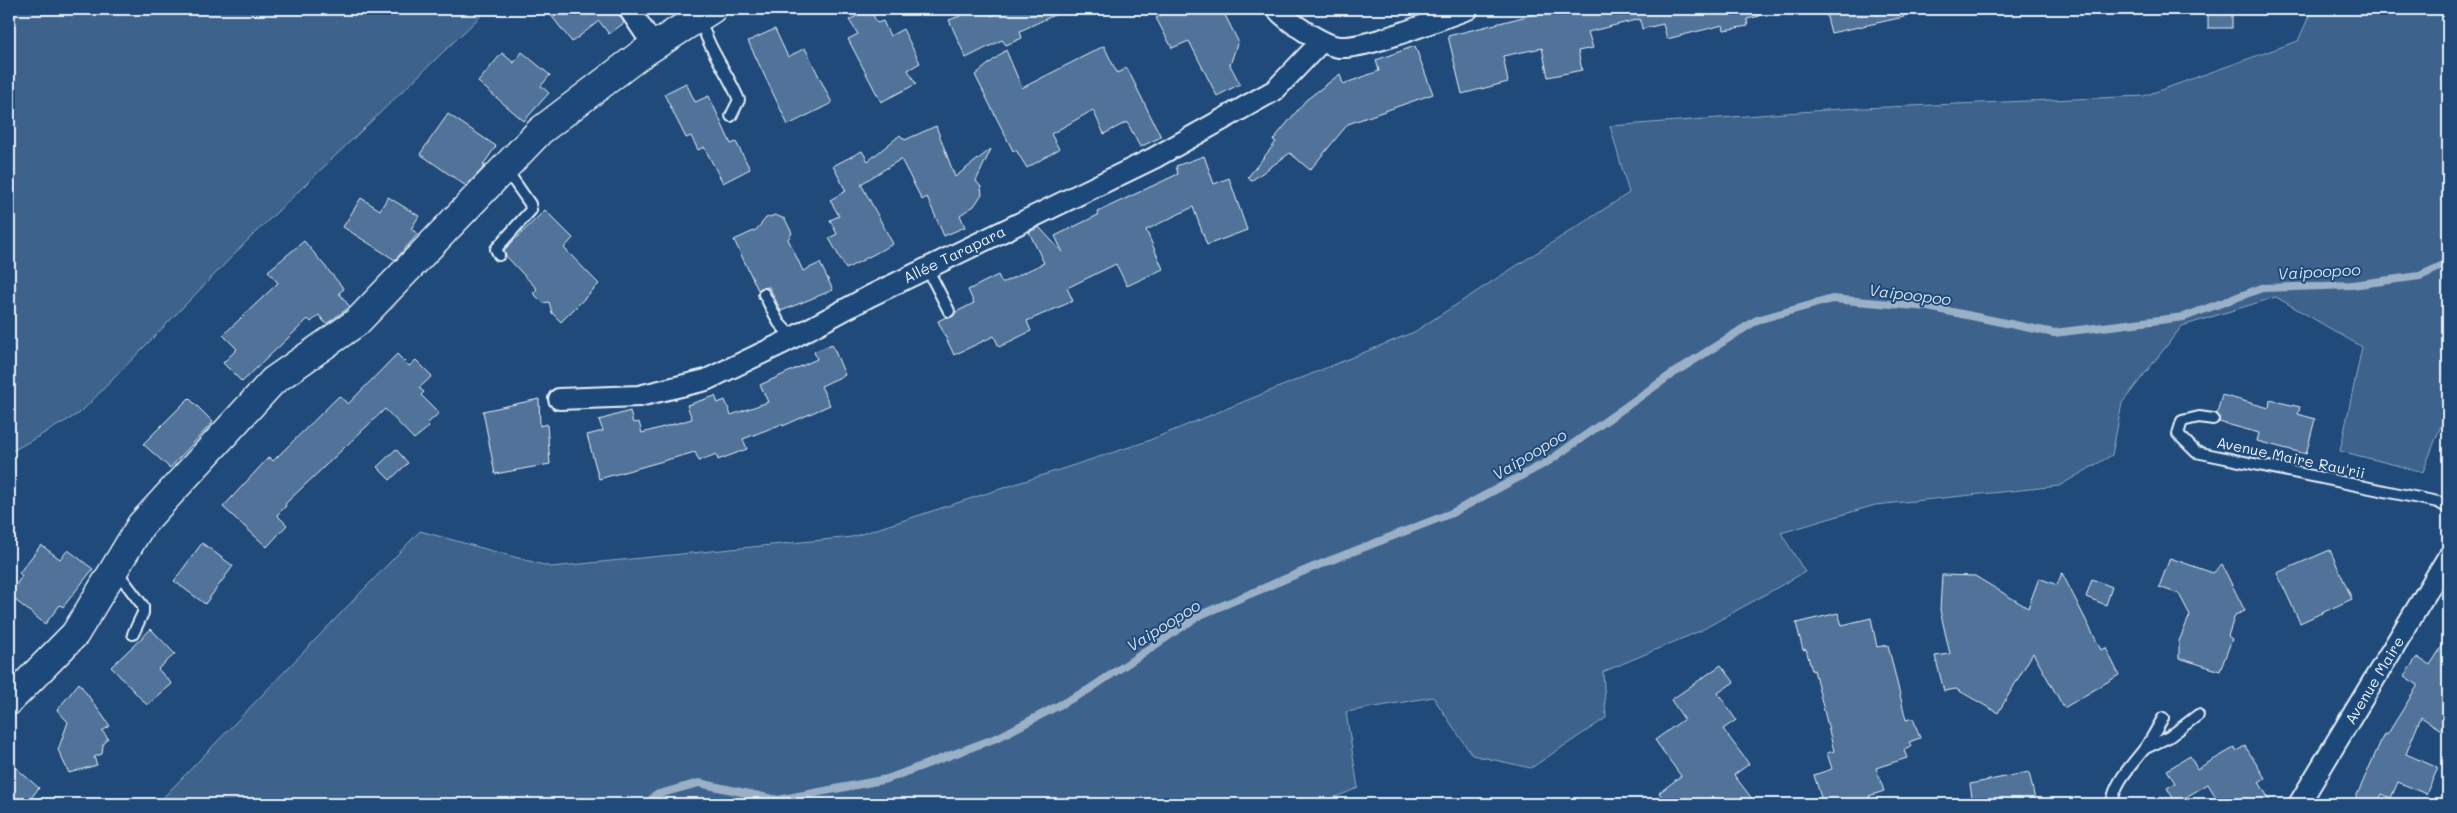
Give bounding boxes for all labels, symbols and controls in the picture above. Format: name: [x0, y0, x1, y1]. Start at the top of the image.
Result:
street label: Allée Tarapara: [900, 221, 1008, 287]
water label: Vaipoopoo: [2277, 258, 2362, 284]
water label: Vaipoopoo: [1867, 279, 1953, 310]
water label: Vaipoopoo: [1488, 423, 1571, 484]
street label: Avenue Maire Rau'rii: [2215, 431, 2367, 483]
water label: Vaipoopoo: [1122, 594, 1204, 656]
street label: Avenue Maire: [2340, 632, 2408, 728]

